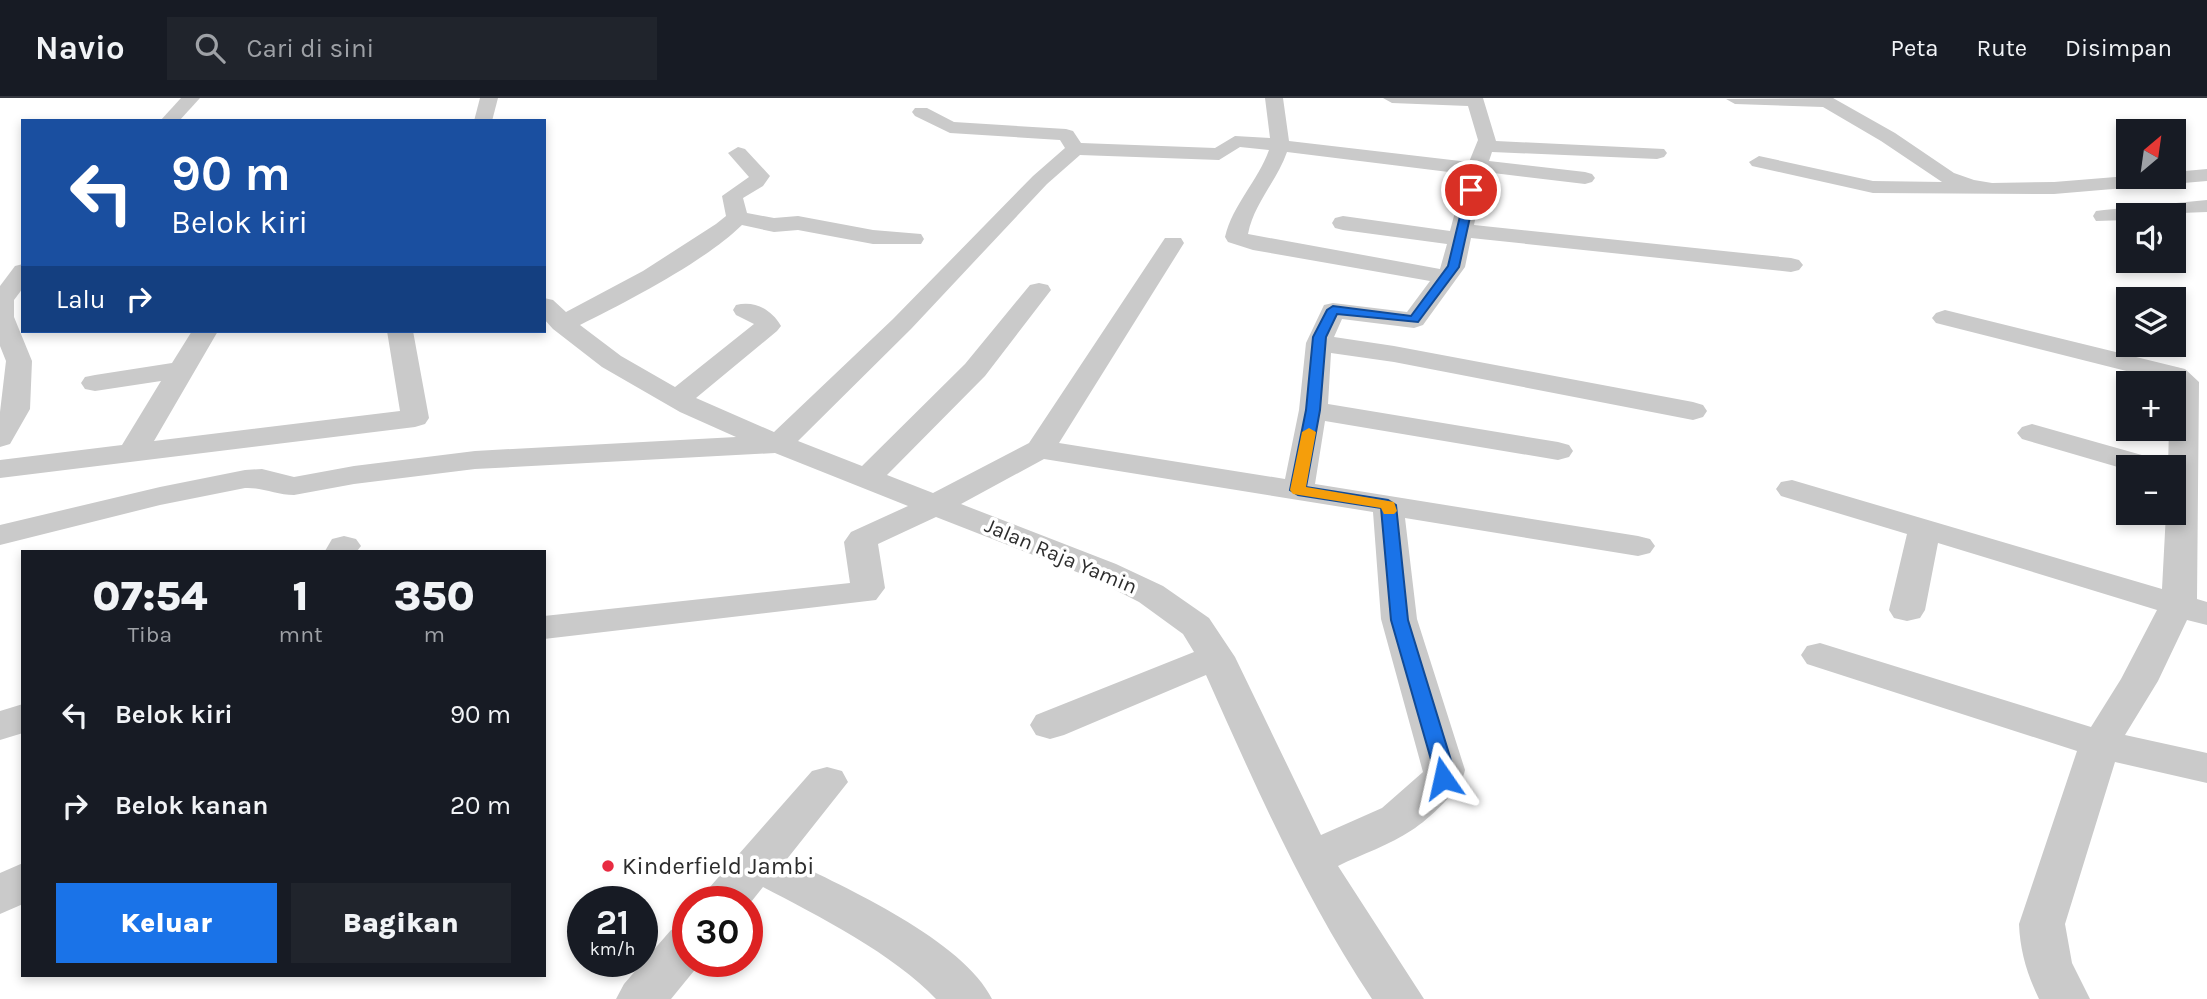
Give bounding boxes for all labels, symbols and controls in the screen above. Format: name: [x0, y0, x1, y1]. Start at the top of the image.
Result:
search box: [167, 17, 657, 80]
text: Navio: [35, 29, 125, 67]
icon: search: [191, 29, 229, 67]
text: Cari di sini: [247, 33, 374, 64]
text: Peta: [1891, 34, 1938, 62]
text: Rute: [1976, 34, 2027, 62]
text: Disimpan: [2065, 34, 2172, 62]
north arrow: [2116, 119, 2186, 189]
map controls: [2116, 119, 2186, 525]
text: 90 m: [171, 145, 291, 202]
icon: left: [56, 147, 147, 238]
pin: [1441, 160, 1501, 220]
icon: arrive: [1452, 171, 1490, 209]
button: sound: [2116, 203, 2186, 273]
text: Belok kiri: [171, 204, 308, 241]
icon: right: [120, 280, 158, 318]
text: Lalu: [56, 284, 106, 315]
button: layers: [2116, 287, 2186, 357]
button: +: [2116, 371, 2186, 441]
button: −: [2116, 455, 2186, 525]
street label: Jalan Raja Yamin: [981, 513, 1141, 599]
text: 07:54: [92, 571, 207, 621]
text: 1: [293, 571, 309, 621]
text: 350: [394, 571, 475, 621]
text: Tiba: [127, 621, 172, 648]
text: mnt: [279, 621, 323, 648]
text: m: [424, 621, 445, 648]
icon: left: [56, 696, 94, 734]
text: Belok kiri: [115, 699, 233, 730]
text: 90 m: [450, 699, 511, 730]
position arrow: [1406, 741, 1480, 815]
icon: right: [56, 787, 94, 825]
text: Belok kanan: [115, 790, 268, 821]
text: 20 m: [450, 790, 511, 821]
place label: Kinderfield Jambi: [622, 852, 815, 880]
marker: Kinderfield Jambi: [600, 858, 616, 874]
button: Keluar: [56, 883, 277, 963]
button: Bagikan: [291, 883, 511, 963]
speed limit sign: 30: [672, 886, 763, 977]
text: 21: [596, 902, 629, 943]
text: km/h: [590, 938, 635, 960]

